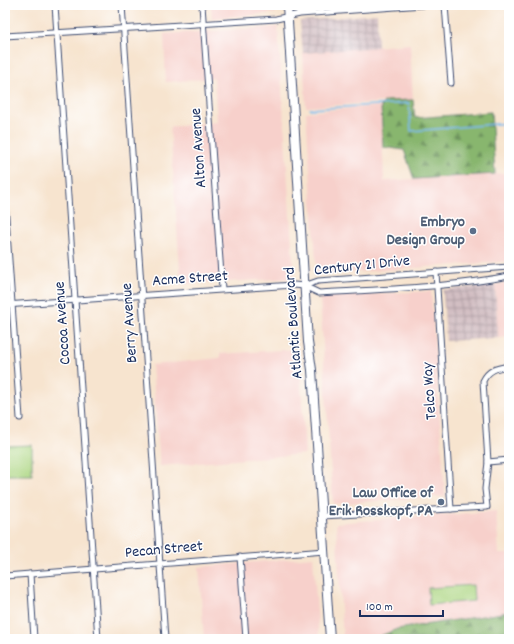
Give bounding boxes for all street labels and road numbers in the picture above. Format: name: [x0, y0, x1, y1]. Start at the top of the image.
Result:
street label: Alton Avenue: [185, 107, 213, 189]
street label: Century 21 Drive: [313, 250, 411, 282]
street label: Acme Street: [151, 265, 229, 293]
street label: Atlantic Boulevard: [279, 266, 309, 380]
street label: Cocoa Avenue: [49, 281, 77, 365]
street label: Berry Avenue: [116, 282, 144, 364]
street label: Telco Way: [416, 361, 443, 421]
street label: Pecan Street: [124, 535, 204, 565]

